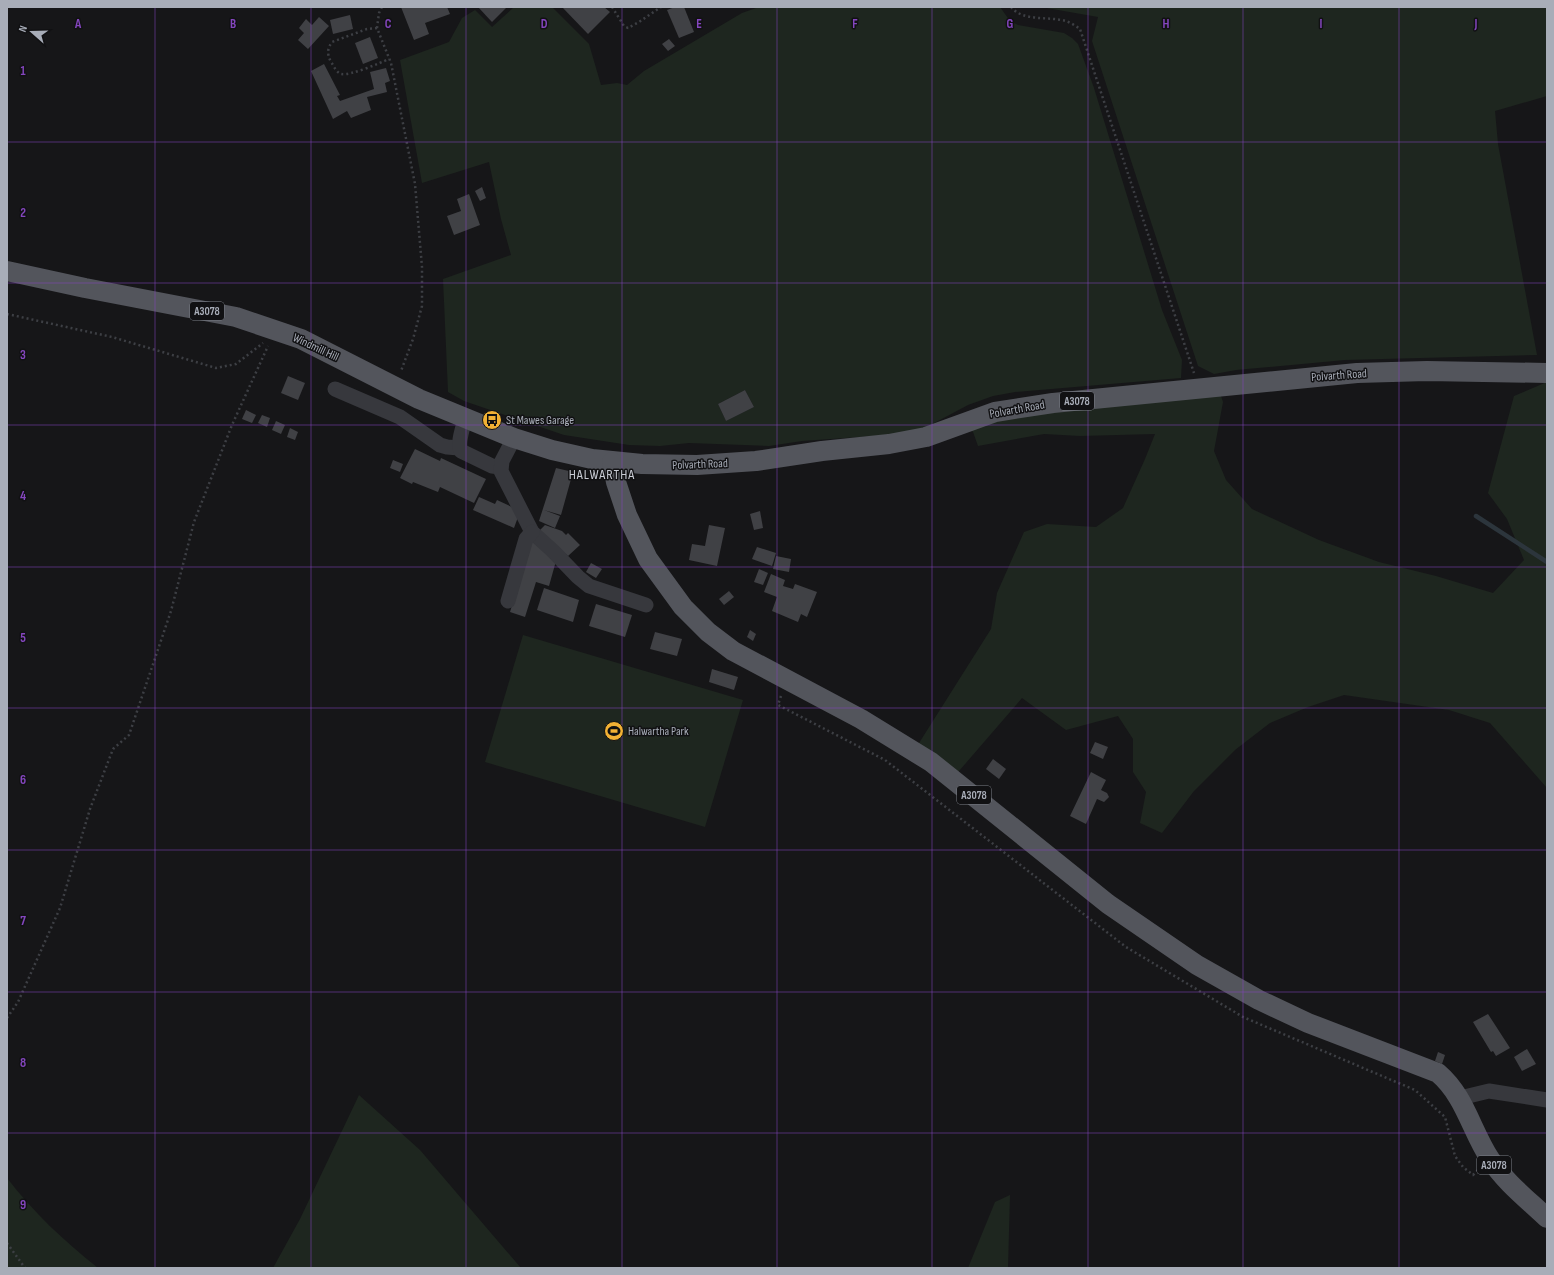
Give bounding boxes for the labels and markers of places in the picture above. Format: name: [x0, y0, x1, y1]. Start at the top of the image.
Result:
bus stop icon: St Mawes Garage: [481, 409, 503, 431]
place label: St Mawes Garage: [506, 413, 574, 428]
sports icon: Halwartha Park: [603, 720, 625, 742]
place label: Halwartha Park: [628, 724, 689, 739]

